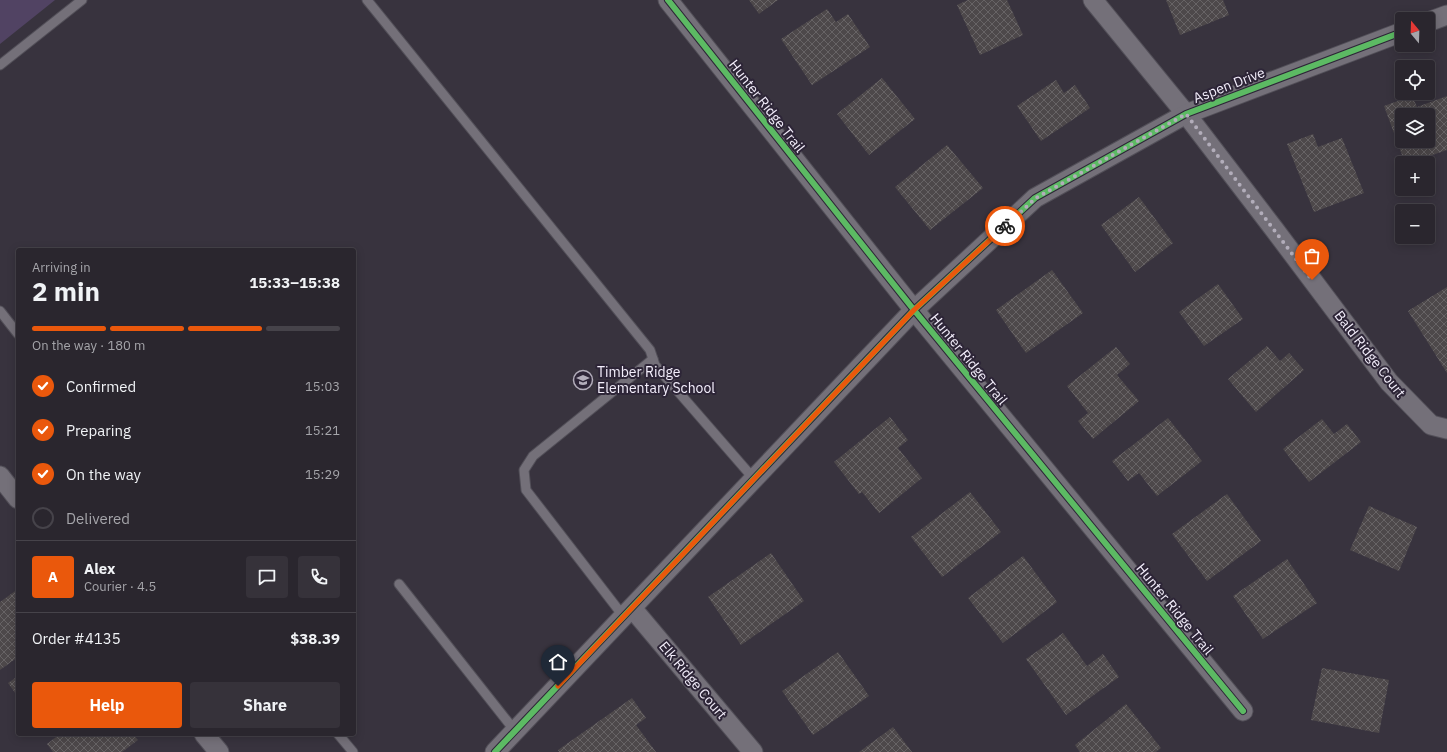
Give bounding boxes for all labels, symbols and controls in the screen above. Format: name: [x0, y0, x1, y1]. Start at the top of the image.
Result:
north arrow: [1395, 12, 1435, 52]
map controls: [1395, 12, 1435, 244]
street label: Hunter Ridge Trail: [725, 56, 809, 156]
button: locate: [1395, 60, 1435, 100]
street label: Aspen Drive: [1191, 63, 1268, 107]
button: layers: [1395, 108, 1435, 148]
button: +: [1395, 156, 1435, 196]
button: −: [1395, 204, 1435, 244]
courier: [985, 206, 1025, 246]
icon: bike: [994, 215, 1016, 237]
pin: [1295, 239, 1329, 280]
icon: bag: [1301, 245, 1323, 267]
text: Arriving in: [32, 259, 91, 276]
text: 15:33–15:38: [249, 273, 340, 292]
text: 2 min: [32, 274, 100, 308]
street label: Bald Ridge Court: [1330, 307, 1410, 401]
street label: Hunter Ridge Trail: [926, 309, 1012, 409]
text: On the way · 180 m: [32, 337, 145, 354]
place label: Timber Ridge Elementary School: [597, 363, 715, 397]
school or university icon: Timber Ridge Elementary School: [572, 369, 594, 391]
icon: check: [32, 375, 54, 397]
text: Confirmed: [66, 377, 136, 396]
text: 15:03: [305, 378, 340, 395]
icon: check: [32, 419, 54, 441]
text: Preparing: [66, 421, 131, 440]
text: 15:21: [305, 422, 340, 439]
icon: check: [32, 463, 54, 485]
text: On the way: [66, 465, 141, 484]
text: 15:29: [305, 466, 340, 483]
text: Delivered: [66, 509, 130, 528]
button: chat: [246, 556, 288, 598]
button: phone: [298, 556, 340, 598]
text: Alex: [84, 559, 115, 578]
street label: Hunter Ridge Trail: [1132, 559, 1218, 659]
text: A: [48, 567, 58, 586]
text: Courier · 4.5: [84, 578, 156, 595]
text: Order #4135: [32, 629, 121, 648]
text: $38.39: [290, 629, 340, 648]
street label: Elk Ridge Court: [655, 637, 731, 723]
pin: [541, 645, 575, 686]
icon: home: [547, 651, 569, 673]
button: Help: [32, 682, 182, 728]
button: Share: [190, 682, 340, 728]

